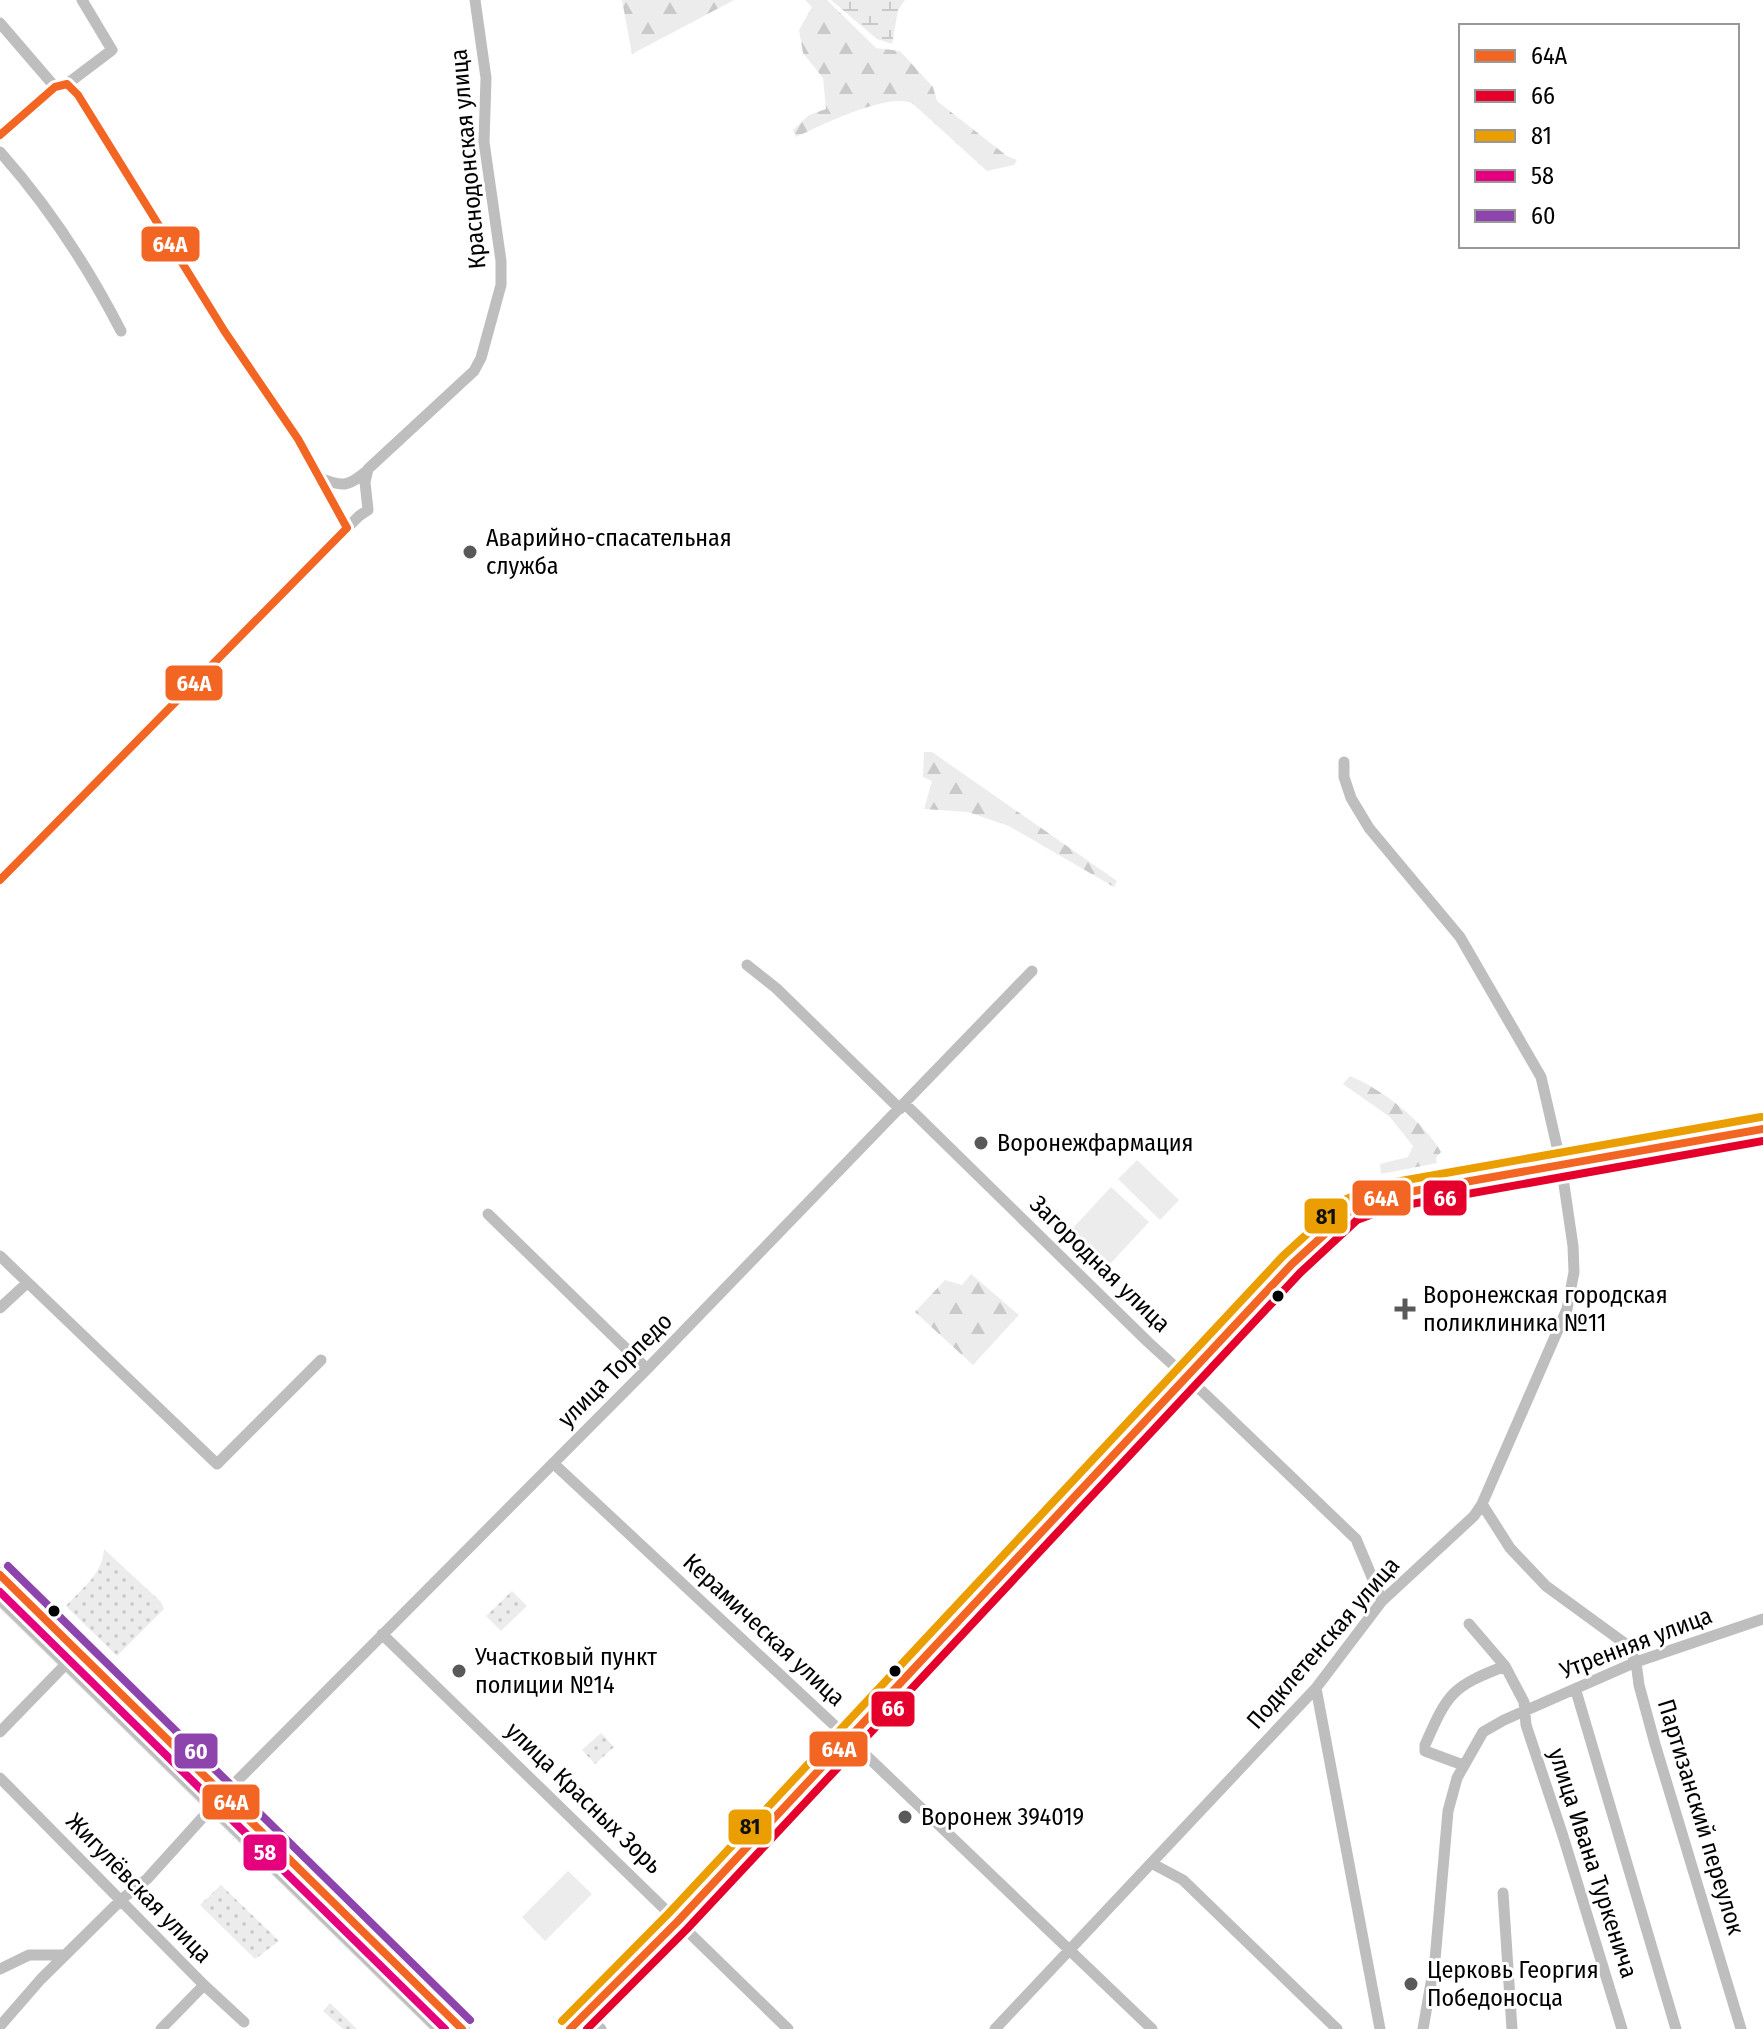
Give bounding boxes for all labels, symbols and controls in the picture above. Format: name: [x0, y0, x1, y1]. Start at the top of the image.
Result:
legend: [1459, 24, 1739, 248]
text: 64А: [1531, 42, 1568, 70]
street label: Краснодонская улица: [444, 48, 492, 270]
text: 66: [1531, 82, 1555, 110]
text: 81: [1531, 122, 1552, 150]
text: 58: [1531, 162, 1554, 190]
text: 60: [1531, 202, 1555, 230]
line badge: 64А: [140, 225, 201, 263]
text: 64А: [153, 231, 188, 258]
place label: Аварийно-спасательная служба: [486, 524, 732, 580]
marker: Аварийно-спасательная служба: [461, 543, 479, 561]
line badge: 64А: [164, 664, 224, 702]
text: 64А: [177, 670, 212, 697]
place label: Воронежфармация: [997, 1129, 1194, 1157]
marker: Воронежфармация: [972, 1134, 990, 1152]
line badge: 64А: [1351, 1179, 1412, 1217]
line badge: 66: [1422, 1179, 1468, 1217]
text: 64А: [1364, 1185, 1399, 1212]
text: 66: [1433, 1185, 1457, 1212]
street label: Загородная улица: [1024, 1190, 1176, 1338]
line badge: 81: [1303, 1197, 1349, 1235]
text: 81: [1316, 1203, 1336, 1230]
place label: Воронежская городская поликлиника №11: [1423, 1281, 1668, 1337]
unlabelled marker: [1270, 1288, 1286, 1304]
marker: Воронежская городская поликлиника №11: [1394, 1298, 1416, 1320]
street label: улица Торпедо: [552, 1307, 678, 1433]
street label: Керамическая улица: [677, 1548, 851, 1712]
street label: Подклетенская улица: [1241, 1551, 1405, 1735]
street label: Утренняя улица: [1555, 1601, 1716, 1685]
unlabelled marker: [46, 1603, 62, 1619]
place label: Участковый пункт полиции №14: [474, 1643, 657, 1699]
marker: Участковый пункт полиции №14: [450, 1662, 468, 1680]
unlabelled marker: [887, 1663, 903, 1679]
line badge: 66: [870, 1690, 916, 1728]
text: 66: [881, 1695, 905, 1722]
street label: Партизанский переулок: [1652, 1696, 1750, 1939]
street label: улица Красных Зорь: [500, 1716, 668, 1880]
line badge: 64А: [808, 1730, 869, 1768]
line badge: 60: [173, 1732, 219, 1770]
text: 64А: [822, 1736, 857, 1763]
text: 60: [184, 1738, 208, 1765]
street label: улица Ивана Туркенича: [1543, 1745, 1643, 1981]
line badge: 64А: [201, 1783, 261, 1821]
text: 64А: [214, 1789, 249, 1816]
place label: Воронеж 394019: [921, 1803, 1084, 1831]
street label: Жигулёвская улица: [60, 1807, 218, 1969]
line badge: 81: [727, 1808, 773, 1846]
marker: Воронеж 394019: [896, 1808, 914, 1826]
text: 81: [740, 1813, 760, 1840]
line badge: 58: [242, 1833, 288, 1872]
text: 58: [254, 1839, 277, 1866]
place label: Церковь Георгия Победоносца: [1427, 1956, 1599, 2012]
marker: Церковь Георгия Победоносца: [1402, 1975, 1420, 1993]

